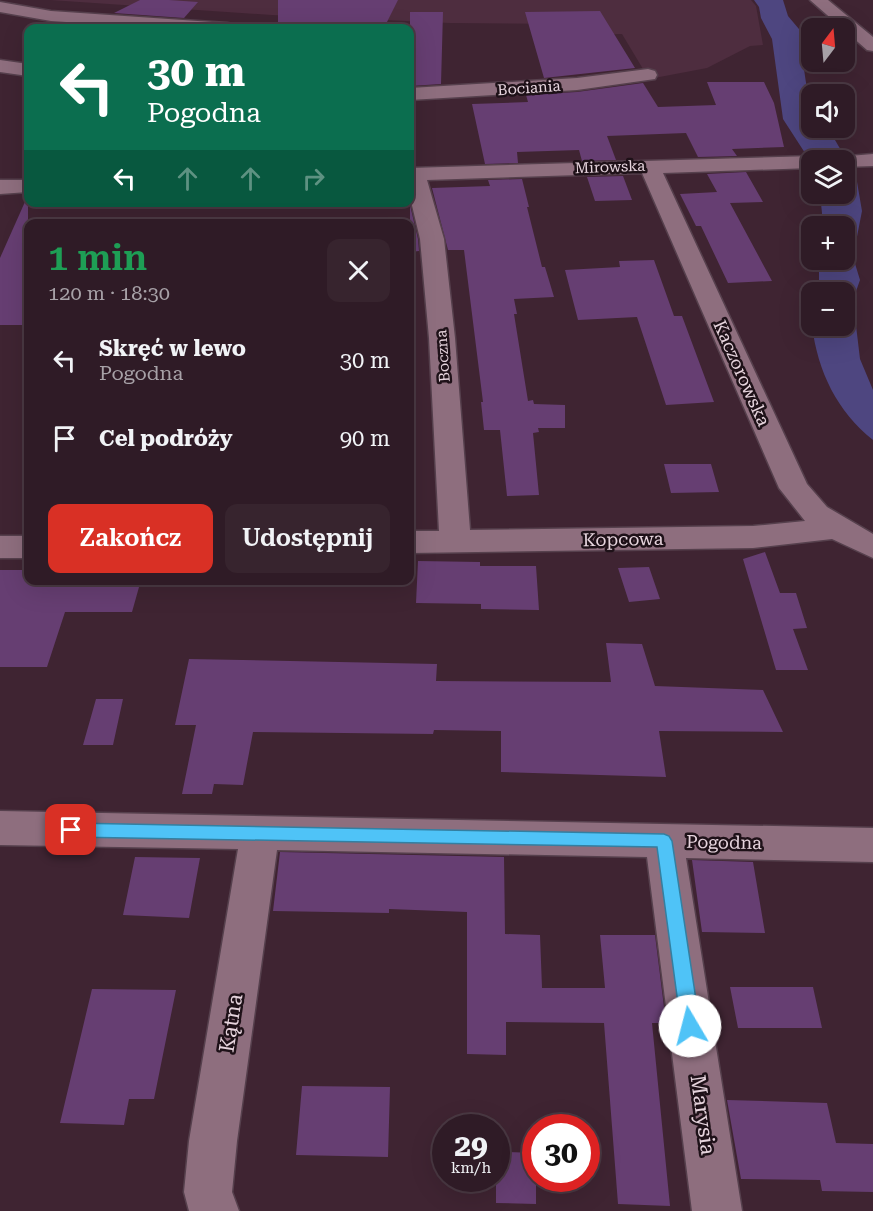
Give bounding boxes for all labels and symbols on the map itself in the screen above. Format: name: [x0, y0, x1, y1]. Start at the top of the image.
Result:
north arrow: [801, 18, 855, 72]
street label: Bociania: [497, 77, 561, 99]
street label: Mirowska: [574, 157, 646, 177]
street label: Kaczorowska: [709, 317, 775, 429]
street label: Boczna: [432, 329, 454, 383]
street label: Kopcowa: [582, 528, 664, 550]
pin: [45, 804, 96, 855]
street label: Pogodna: [686, 831, 762, 853]
street label: Kątna: [215, 991, 248, 1054]
position arrow: [658, 994, 722, 1058]
street label: Marysia: [686, 1073, 721, 1157]
speed limit sign: 30: [522, 1114, 600, 1192]

